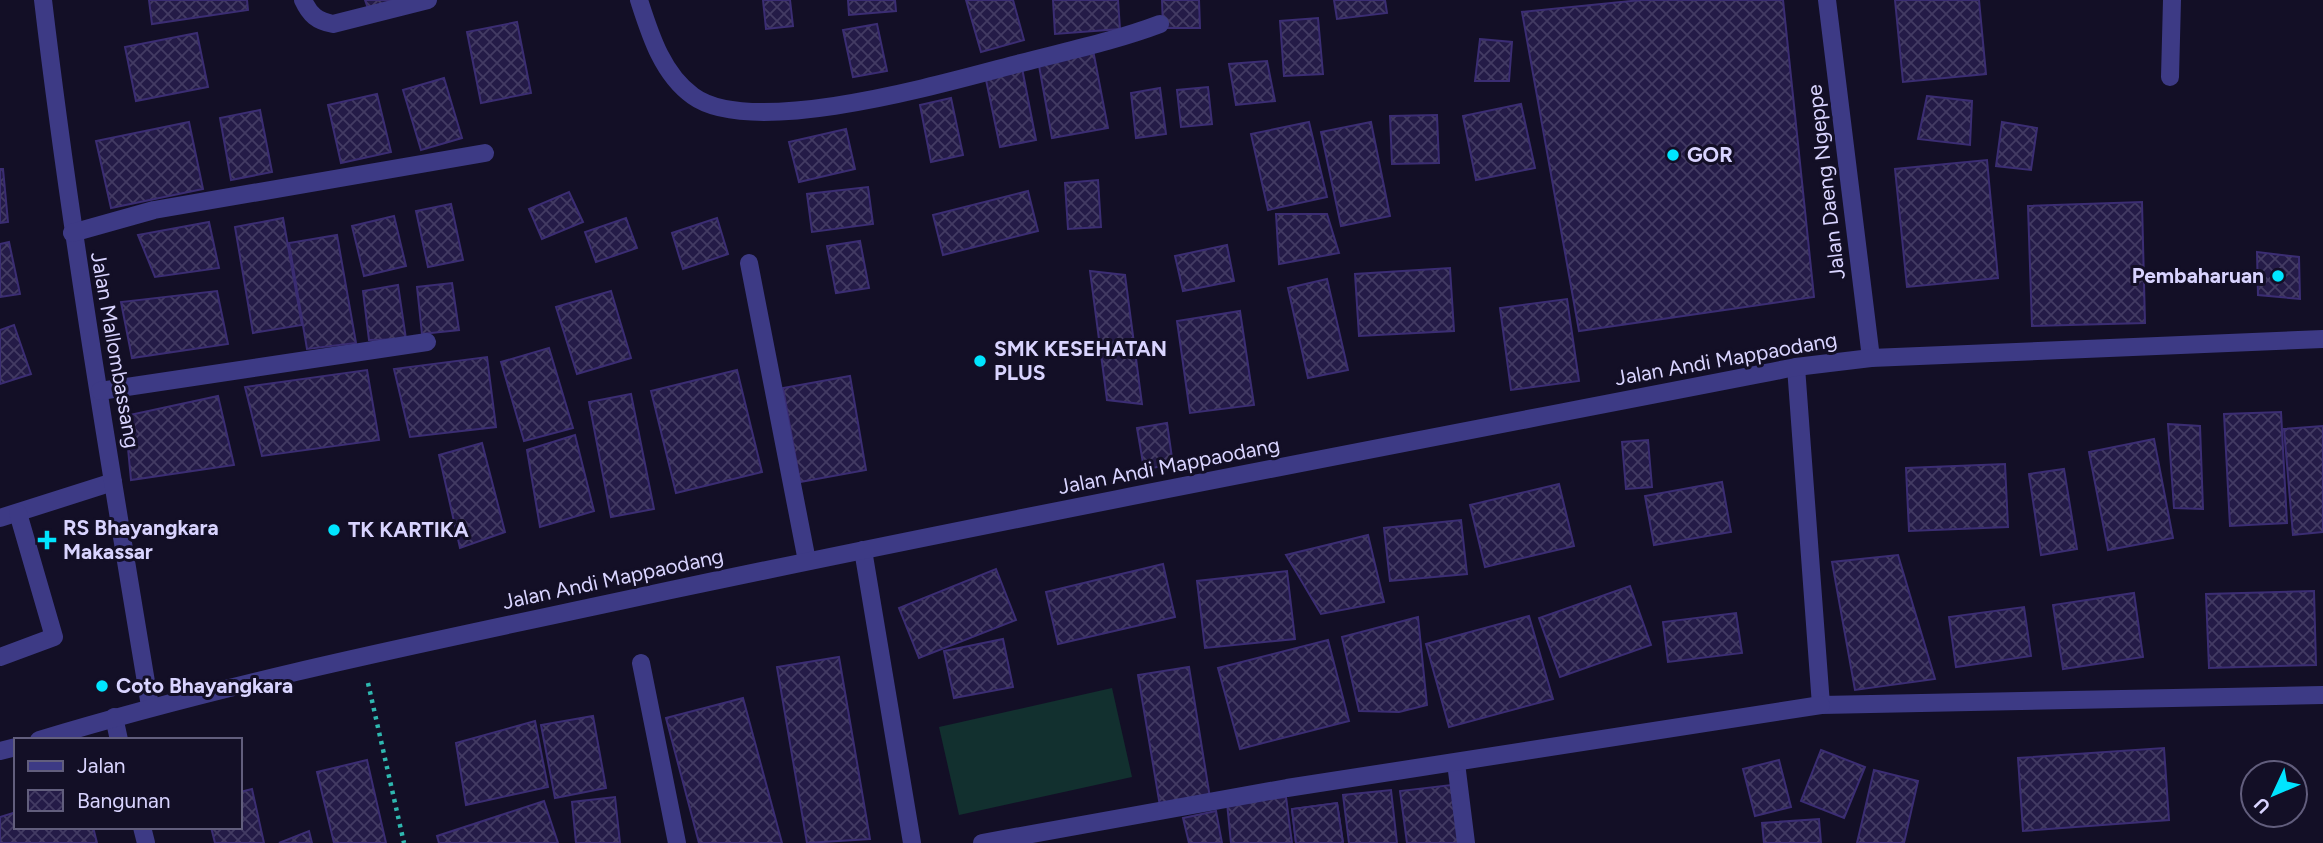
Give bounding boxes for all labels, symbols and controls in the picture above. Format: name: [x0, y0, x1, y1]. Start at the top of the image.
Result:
street label: Jalan Daeng Ngeppe: [1801, 83, 1850, 281]
place label: GOR: [1687, 142, 1733, 167]
marker: GOR: [1665, 147, 1681, 163]
street label: Jalan Mallombassang: [86, 250, 145, 450]
place label: Pembaharuan: [2132, 263, 2264, 288]
marker: Pembaharuan: [2270, 268, 2286, 284]
street label: Jalan Andi Mappaodang: [1613, 327, 1839, 390]
place label: SMK KESEHATAN PLUS: [994, 336, 1167, 385]
marker: SMK KESEHATAN PLUS: [972, 353, 988, 369]
street label: Jalan Andi Mappaodang: [1056, 432, 1282, 499]
place label: RS Bhayangkara Makassar: [63, 515, 219, 564]
place label: TK KARTIKA: [348, 517, 469, 542]
marker: TK KARTIKA: [326, 522, 342, 538]
marker: RS Bhayangkara Makassar: [37, 530, 57, 550]
street label: Jalan Andi Mappaodang: [500, 543, 726, 614]
place label: Coto Bhayangkara: [116, 673, 293, 698]
marker: Coto Bhayangkara: [94, 678, 110, 694]
legend: [14, 738, 242, 829]
text: Jalan: [77, 753, 126, 778]
north arrow: [2239, 759, 2309, 829]
text: Bangunan: [77, 788, 170, 813]
text: U: [2249, 793, 2275, 818]

